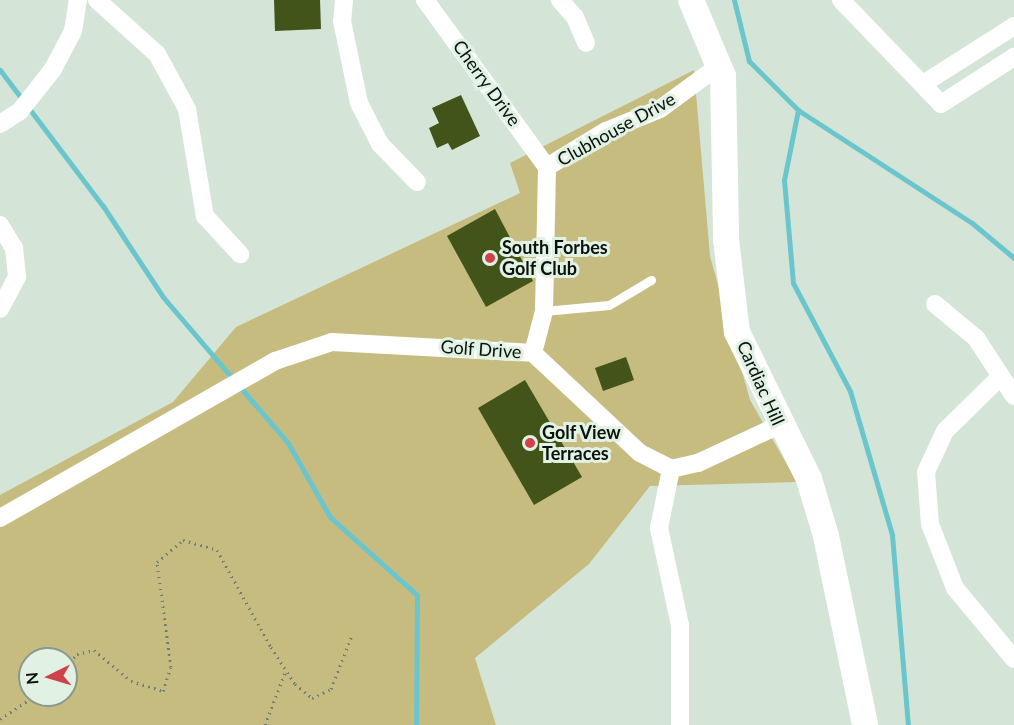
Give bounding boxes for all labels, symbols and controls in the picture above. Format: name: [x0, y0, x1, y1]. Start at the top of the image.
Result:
street label: Cherry Drive: [448, 36, 526, 130]
street label: Clubhouse Drive: [553, 88, 679, 170]
place label: South Forbes Golf Club: [502, 237, 608, 280]
marker: South Forbes Golf Club: [483, 251, 497, 265]
street label: Golf Drive: [440, 335, 522, 363]
street label: Cardiac Hill: [733, 337, 789, 429]
place label: Golf View Terraces: [542, 422, 622, 464]
marker: Golf View Terraces: [523, 436, 537, 450]
north arrow: [18, 647, 78, 707]
text: N: [22, 671, 42, 685]

